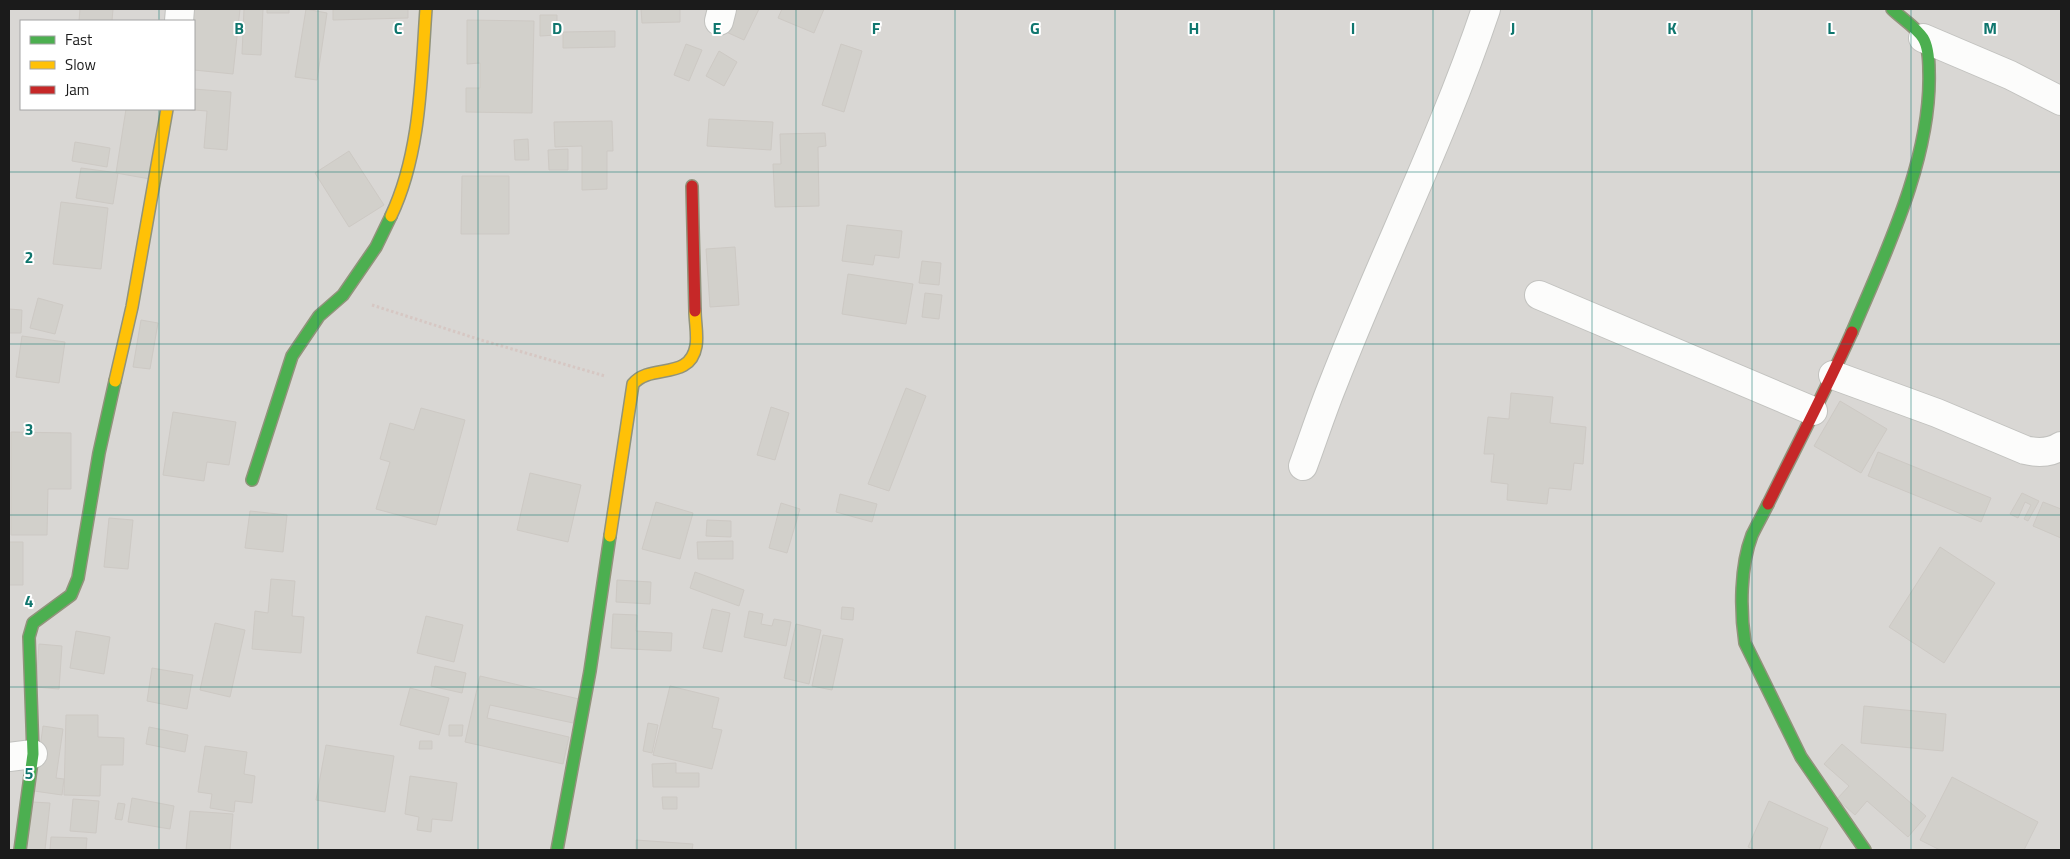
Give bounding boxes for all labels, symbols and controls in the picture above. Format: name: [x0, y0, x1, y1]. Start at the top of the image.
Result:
text: B: [234, 16, 244, 40]
text: C: [394, 16, 403, 40]
text: D: [552, 16, 562, 40]
text: E: [713, 16, 722, 40]
text: F: [872, 16, 881, 40]
text: G: [1030, 16, 1040, 40]
text: H: [1189, 16, 1199, 40]
text: I: [1351, 16, 1355, 40]
text: J: [1511, 16, 1515, 40]
text: K: [1667, 16, 1677, 40]
text: L: [1827, 16, 1835, 40]
text: M: [1983, 16, 1997, 40]
legend: [20, 20, 195, 110]
text: Fast: [65, 28, 93, 51]
text: Slow: [65, 53, 96, 76]
text: Jam: [65, 78, 89, 101]
text: 2: [25, 245, 33, 269]
text: 3: [25, 417, 33, 441]
text: 4: [25, 589, 34, 613]
text: 5: [25, 761, 34, 785]

